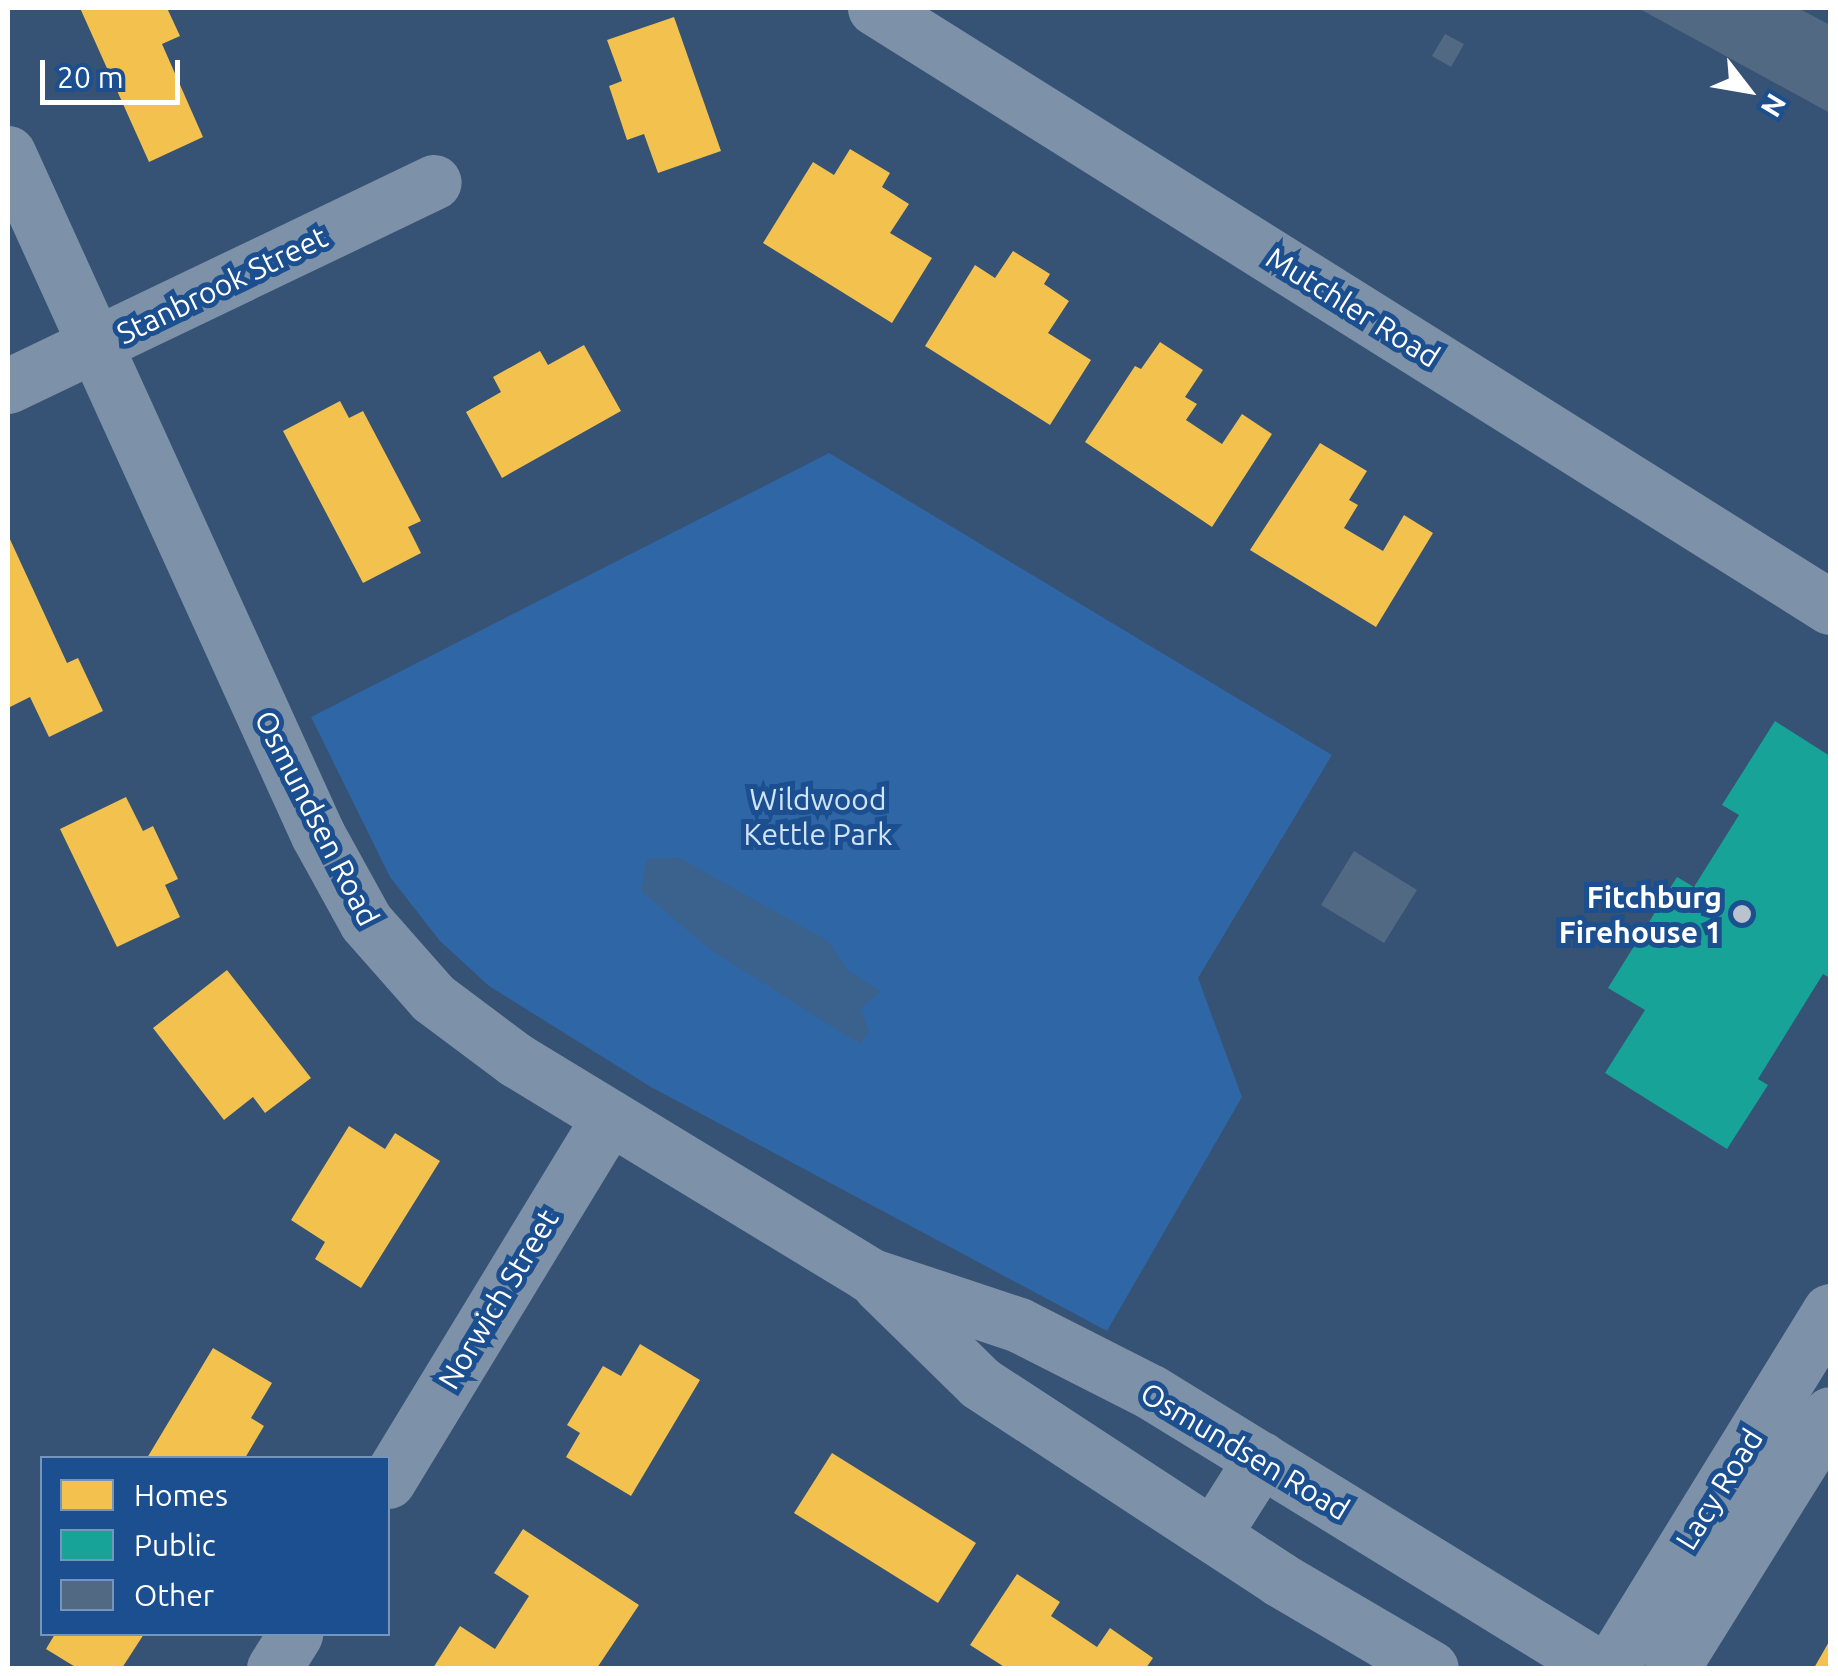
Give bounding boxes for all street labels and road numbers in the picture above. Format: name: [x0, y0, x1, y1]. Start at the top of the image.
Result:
street label: Stanbrook Street: [111, 218, 333, 352]
street label: Mutchler Road: [1260, 239, 1446, 375]
street label: Osmundsen Road: [247, 704, 387, 932]
street label: Norwich Street: [430, 1203, 566, 1395]
street label: Osmundsen Road: [1134, 1375, 1356, 1527]
street label: Lacy Road: [1668, 1422, 1770, 1556]

